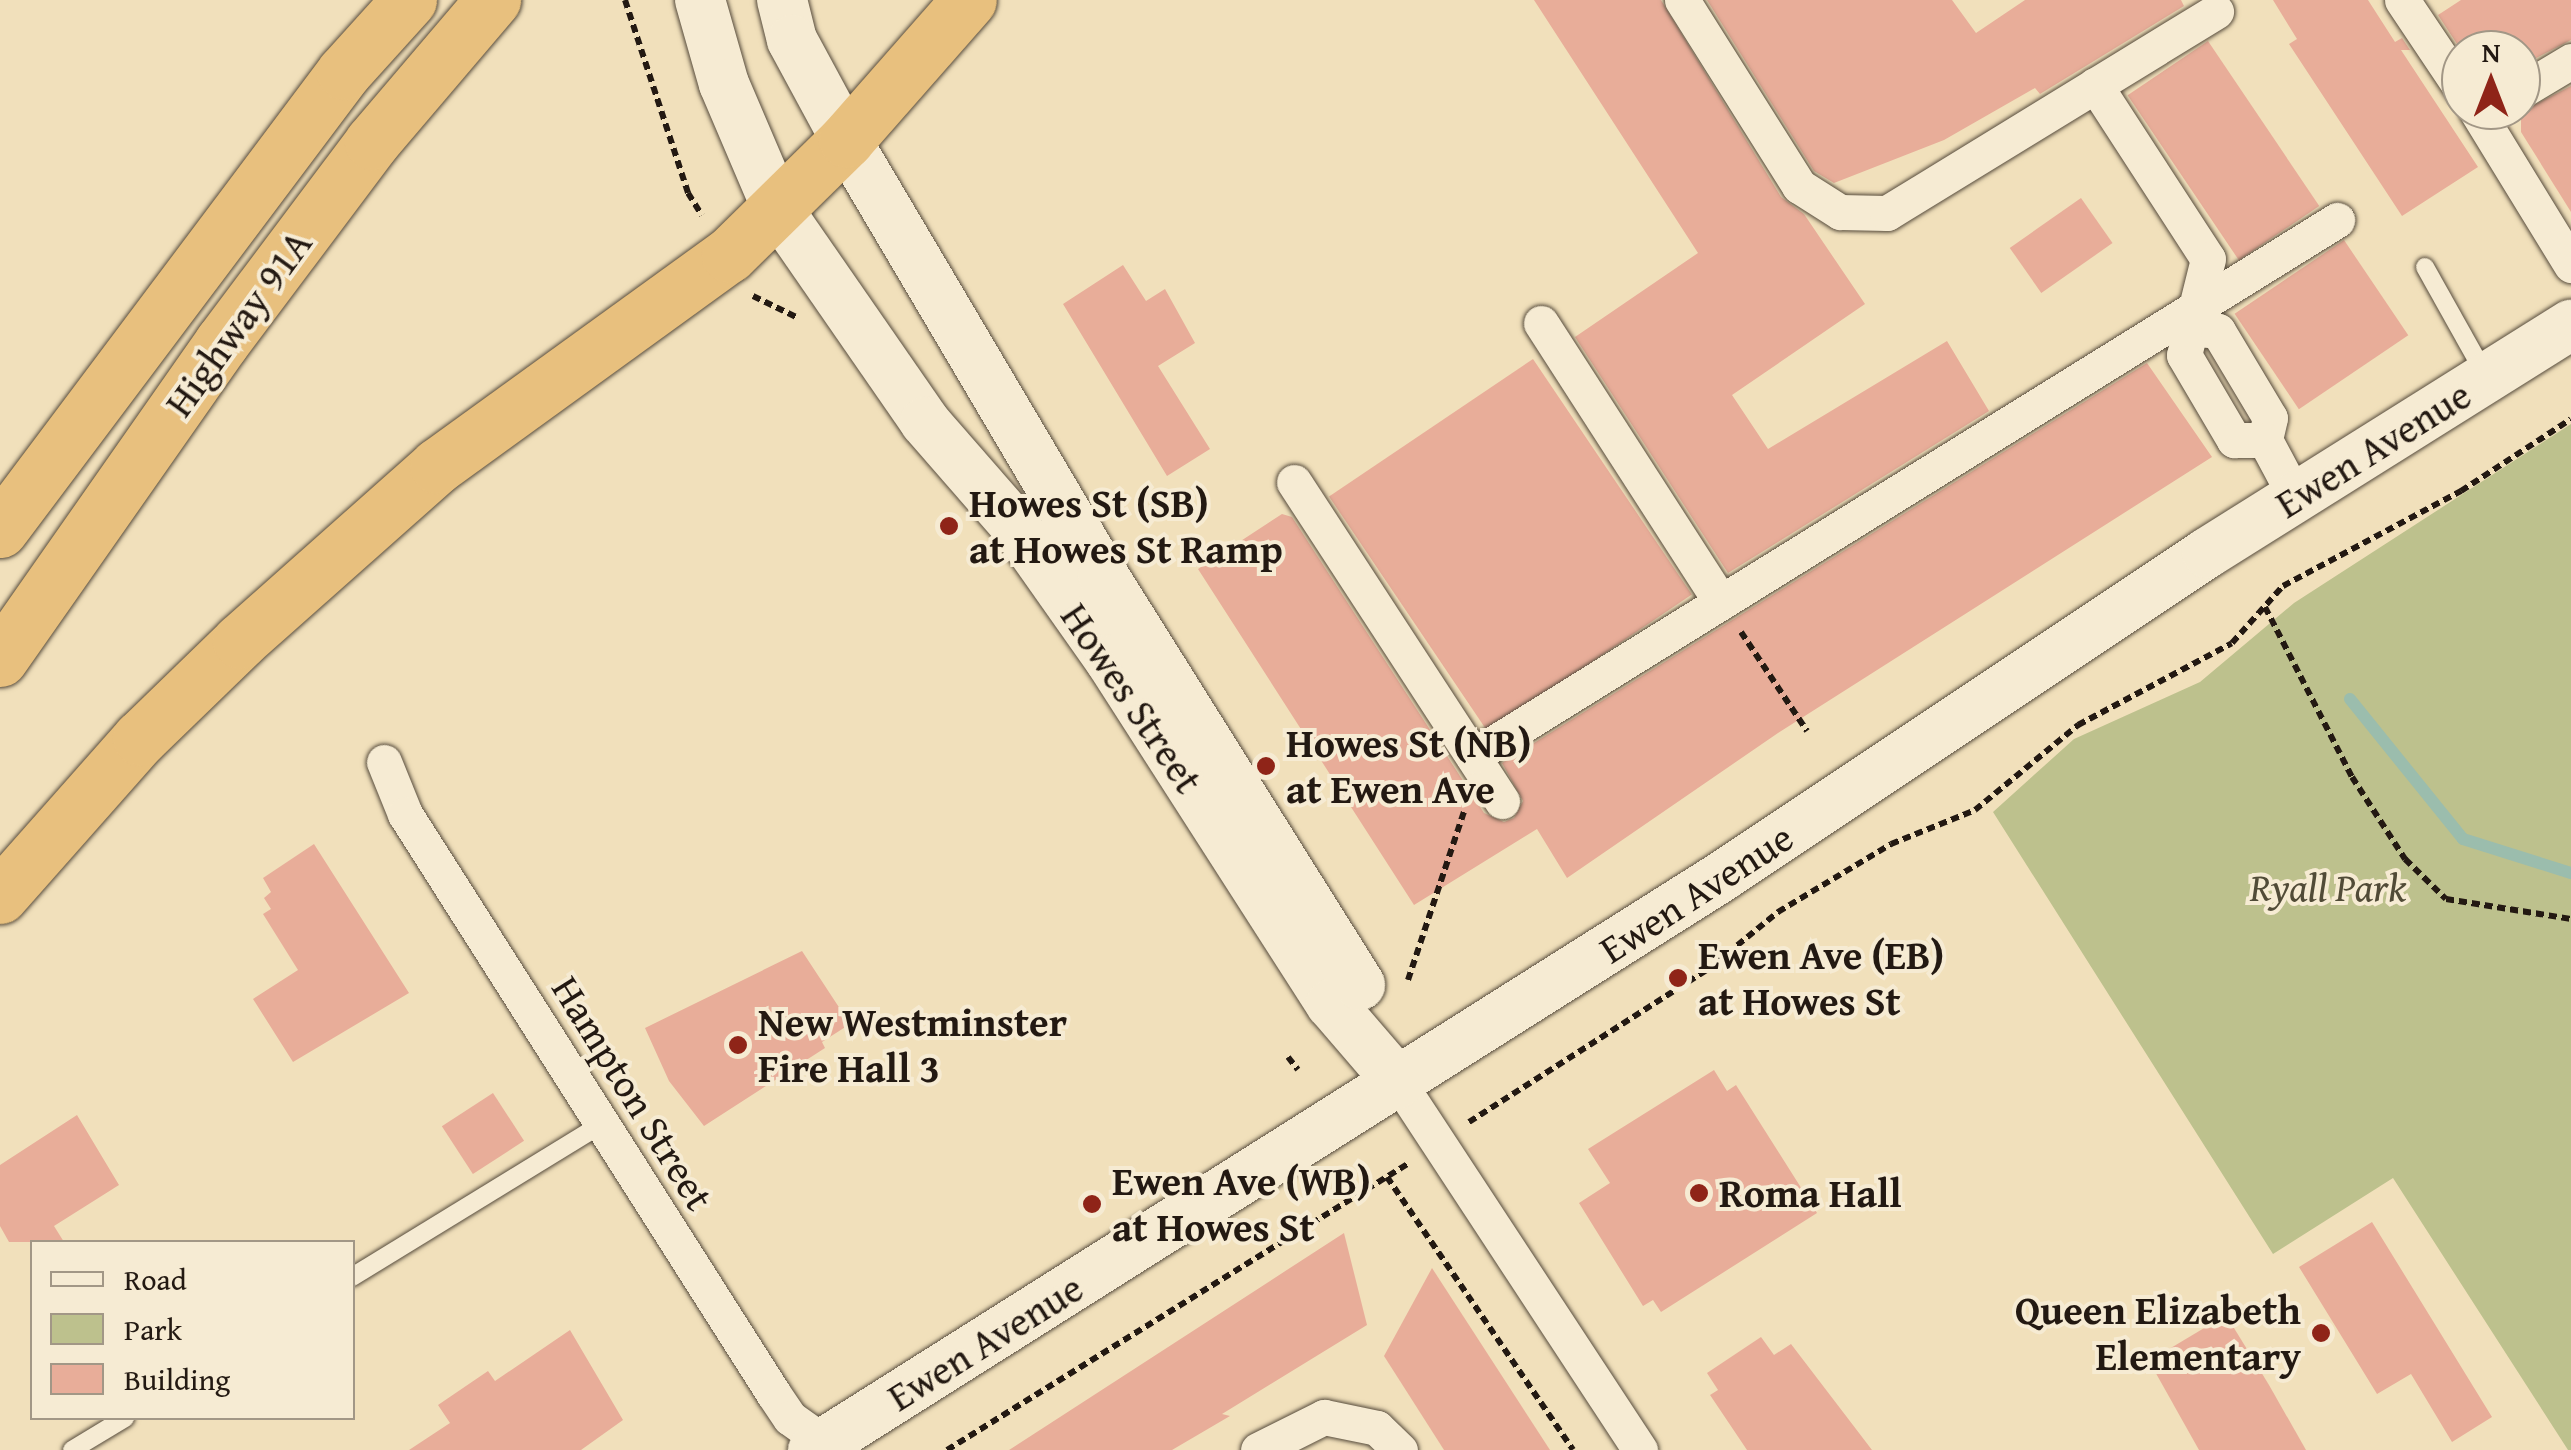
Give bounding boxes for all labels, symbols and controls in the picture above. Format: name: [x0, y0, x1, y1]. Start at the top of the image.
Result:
north arrow: [2441, 30, 2541, 130]
text: N: [2482, 31, 2500, 72]
street label: Highway 91A: [154, 221, 322, 425]
street label: Ewen Avenue: [2267, 370, 2479, 528]
place label: Howes St (SB) at Howes St Ramp: [969, 479, 1283, 573]
marker: Howes St (SB) at Howes St Ramp: [938, 515, 960, 537]
street label: Howes Street: [1051, 594, 1213, 802]
place label: Howes St (NB) at Ewen Ave: [1286, 719, 1531, 813]
marker: Howes St (NB) at Ewen Ave: [1255, 755, 1277, 777]
street label: Ewen Avenue: [1590, 813, 1802, 973]
park label: Ryall Park: [2250, 863, 2406, 911]
place label: Ewen Ave (EB) at Howes St: [1698, 931, 1944, 1025]
street label: Hampton Street: [542, 967, 724, 1219]
marker: Ewen Ave (EB) at Howes St: [1667, 967, 1689, 989]
place label: New Westminster Fire Hall 3: [758, 998, 1067, 1092]
marker: New Westminster Fire Hall 3: [727, 1034, 749, 1056]
place label: Ewen Ave (WB) at Howes St: [1112, 1157, 1371, 1251]
place label: Roma Hall: [1719, 1169, 1902, 1217]
marker: Roma Hall: [1688, 1182, 1710, 1204]
marker: Ewen Ave (WB) at Howes St: [1081, 1193, 1103, 1215]
legend: [30, 1240, 355, 1420]
text: Road: [124, 1257, 187, 1301]
street label: Ewen Avenue: [879, 1263, 1091, 1421]
place label: Queen Elizabeth Elementary: [2015, 1286, 2301, 1380]
text: Park: [124, 1307, 182, 1351]
marker: Queen Elizabeth Elementary: [2310, 1322, 2332, 1344]
text: Building: [124, 1357, 230, 1401]

